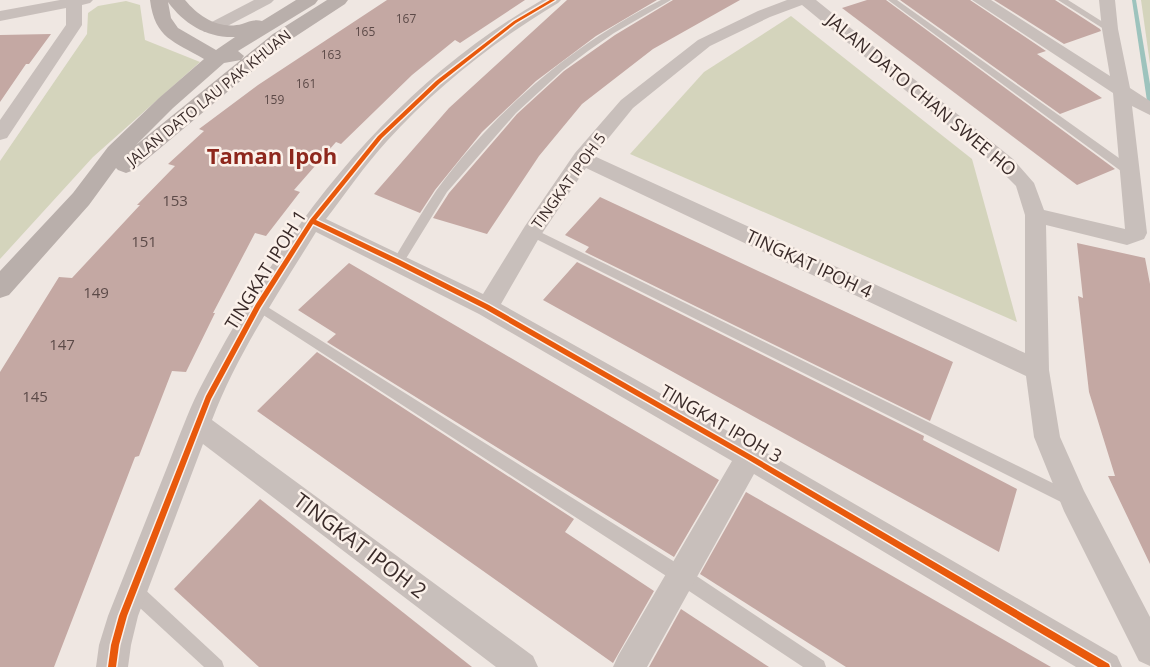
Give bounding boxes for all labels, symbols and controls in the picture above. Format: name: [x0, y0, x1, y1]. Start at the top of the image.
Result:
street label: JALAN DATO CHAN SWEE HO: [820, 6, 1022, 181]
house number: 167: [396, 10, 416, 27]
house number: 165: [355, 23, 375, 40]
street label: JALAN DATO LAU PAK KHUAN: [121, 25, 295, 171]
house number: 163: [321, 46, 341, 63]
house number: 161: [296, 75, 316, 92]
house number: 159: [264, 91, 284, 108]
street label: TINGKAT IPOH 5: [527, 128, 610, 232]
district label: Taman Ipoh: [207, 140, 337, 170]
house number: 153: [162, 190, 188, 210]
street label: TINGKAT IPOH 1: [219, 205, 312, 334]
street label: TINGKAT IPOH 4: [742, 223, 876, 303]
house number: 151: [131, 231, 157, 251]
house number: 149: [83, 282, 109, 302]
house number: 147: [49, 334, 75, 354]
street label: TINGKAT IPOH 3: [656, 379, 787, 468]
house number: 145: [22, 386, 48, 406]
street label: TINGKAT IPOH 2: [289, 486, 433, 604]

